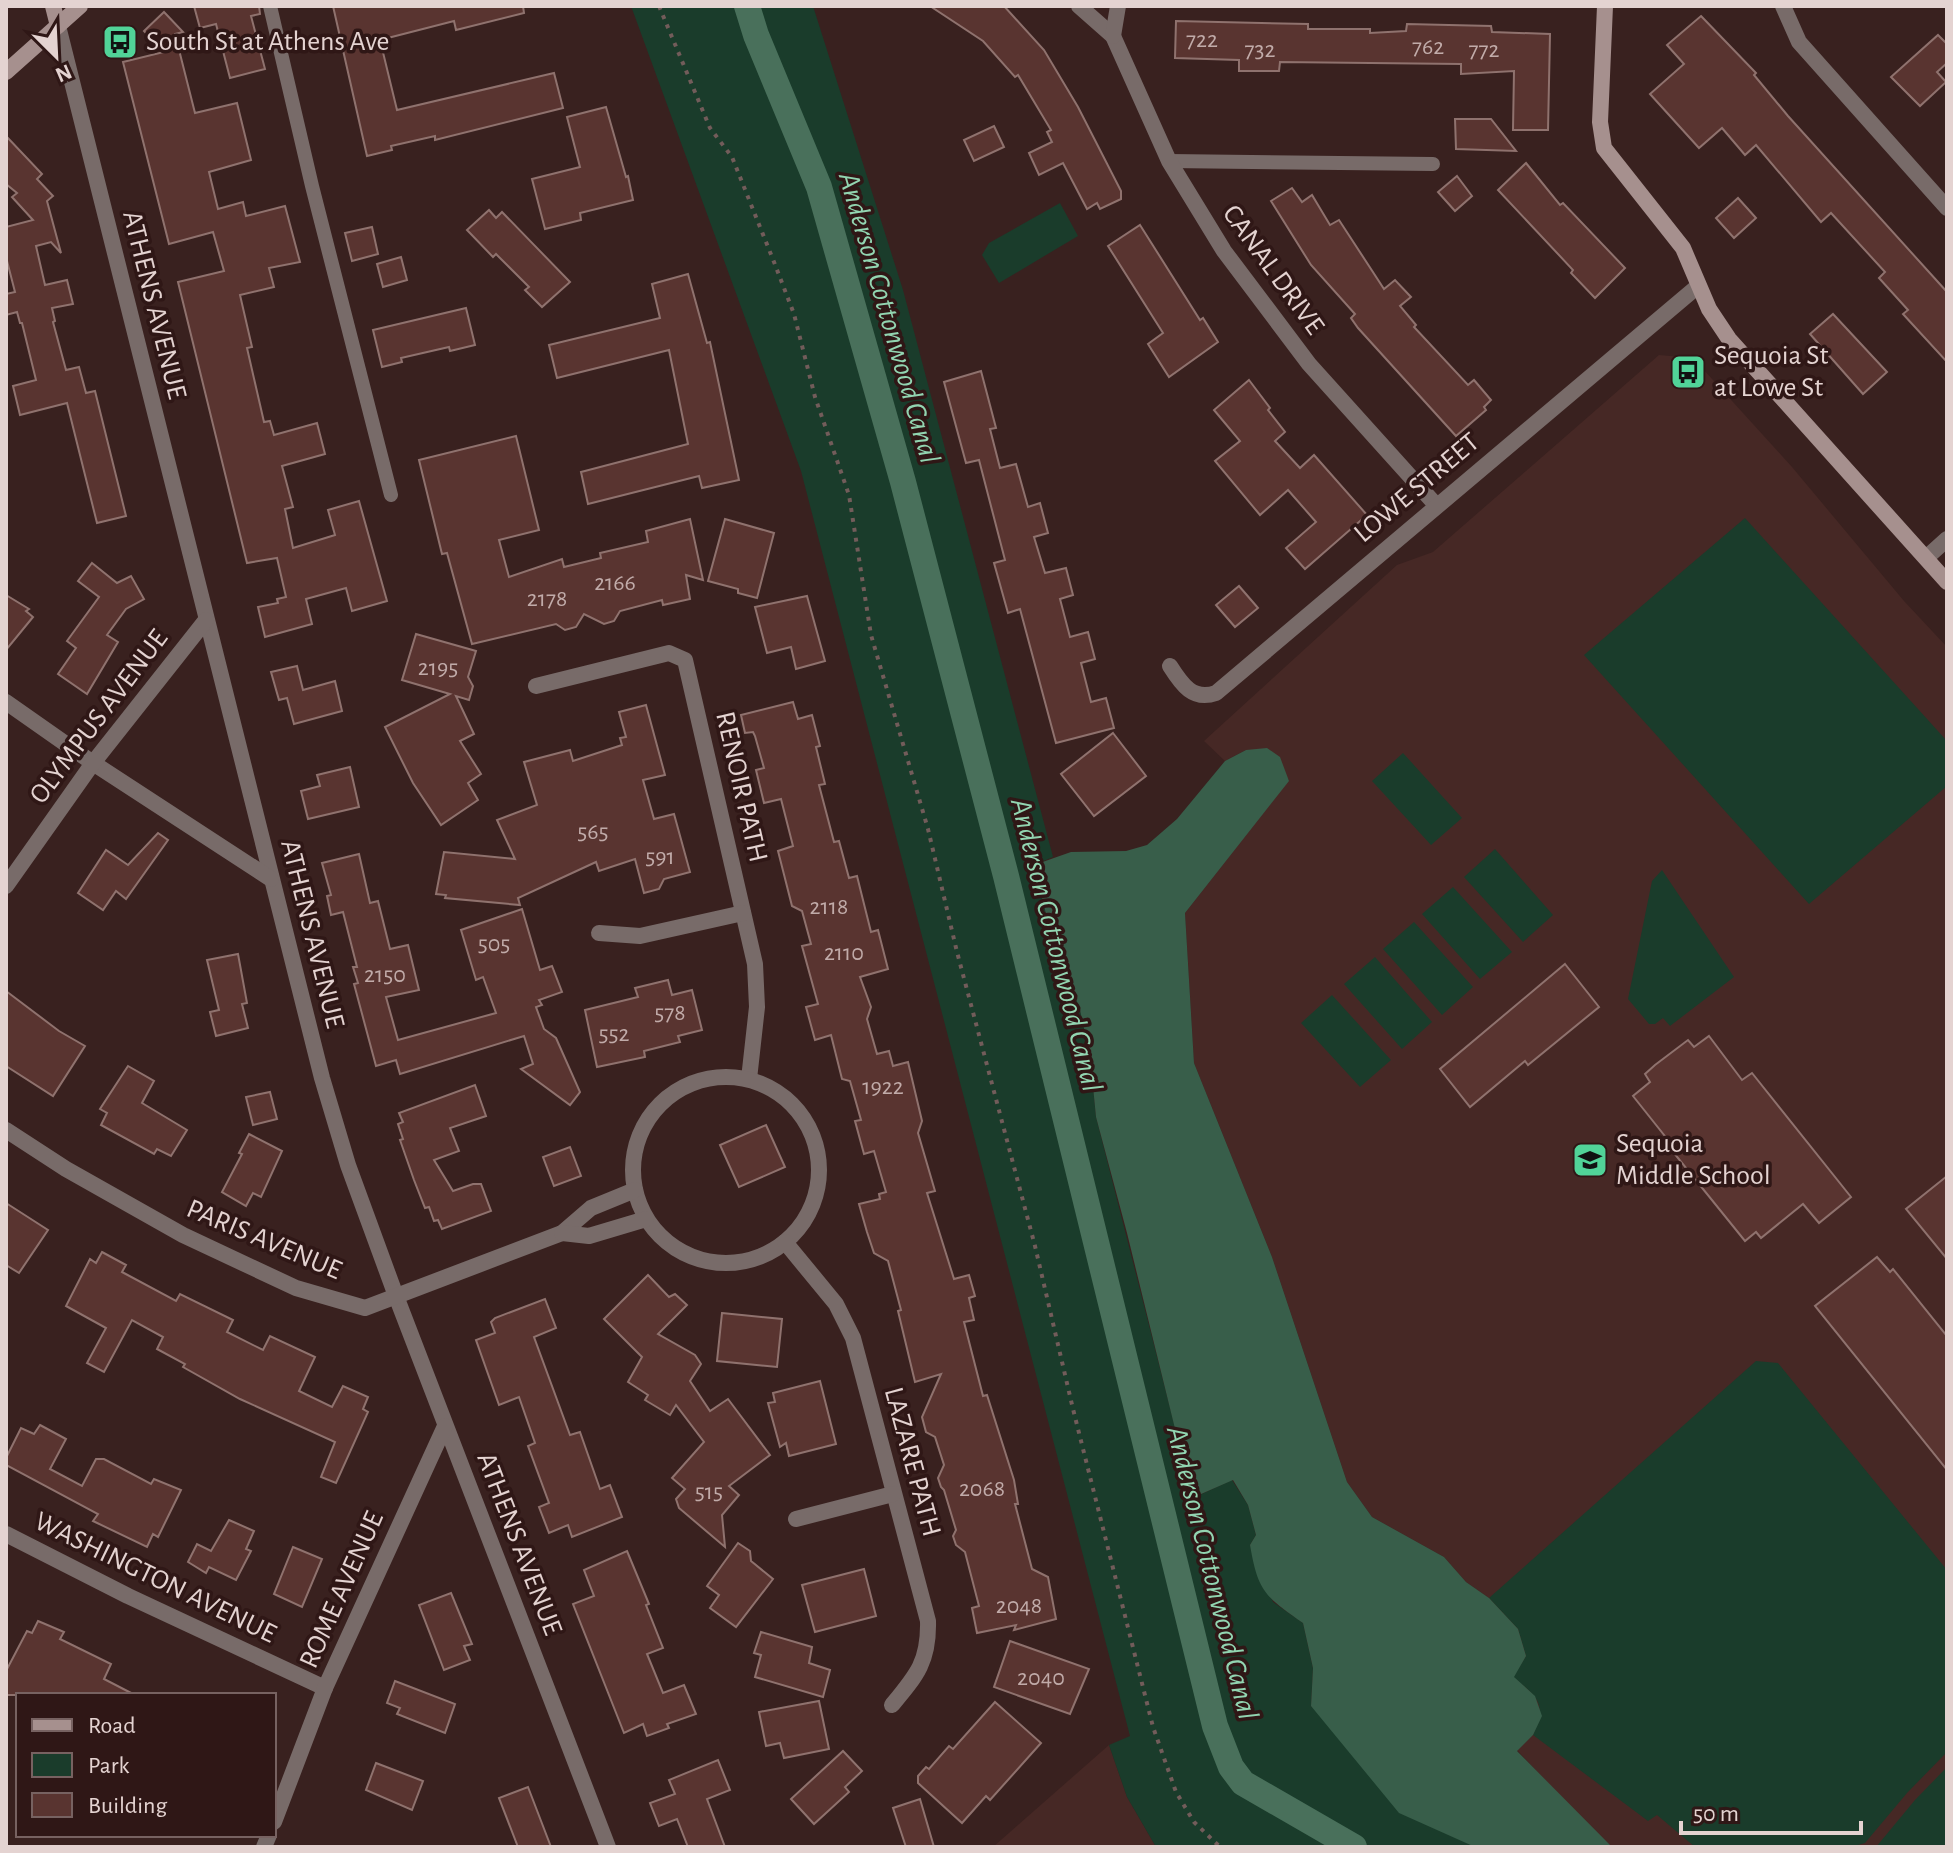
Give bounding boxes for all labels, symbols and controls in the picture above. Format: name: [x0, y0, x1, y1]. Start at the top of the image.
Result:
north arrow: [16, 16, 96, 96]
bus stop icon: South St at Athens Ave: [101, 23, 139, 61]
place label: South St at Athens Ave: [146, 28, 390, 56]
house number: 722: [1186, 28, 1218, 52]
house number: 762: [1412, 35, 1444, 59]
house number: 732: [1245, 38, 1275, 62]
house number: 772: [1469, 38, 1500, 62]
text: N: [52, 60, 75, 87]
water label: Anderson Cottonwood Canal: [833, 168, 945, 467]
street label: CANAL DRIVE: [1217, 200, 1329, 340]
street label: ATHENS AVENUE: [117, 208, 191, 402]
place label: Sequoia St at Lowe St: [1714, 342, 1828, 402]
bus stop icon: Sequoia St at Lowe St: [1669, 353, 1707, 391]
street label: LOWE STREET: [1349, 428, 1485, 548]
house number: 2166: [594, 571, 636, 595]
house number: 2178: [527, 587, 567, 611]
street label: OLYMPUS AVENUE: [25, 625, 173, 809]
house number: 2195: [418, 656, 458, 680]
street label: RENOIR PATH: [710, 709, 772, 865]
water label: Anderson Cottonwood Canal: [1005, 794, 1107, 1095]
house number: 565: [577, 820, 609, 844]
street label: ATHENS AVENUE: [275, 837, 349, 1031]
house number: 591: [645, 845, 675, 869]
house number: 2118: [810, 895, 848, 919]
house number: 505: [478, 932, 510, 956]
house number: 2110: [824, 941, 864, 965]
house number: 2150: [364, 963, 406, 987]
house number: 578: [654, 1001, 686, 1025]
house number: 552: [599, 1022, 630, 1046]
house number: 1922: [862, 1075, 904, 1099]
place label: Sequoia Middle School: [1616, 1130, 1771, 1190]
school or university icon: Sequoia Middle School: [1571, 1141, 1609, 1179]
street label: PARIS AVENUE: [182, 1195, 346, 1285]
street label: LAZARE PATH: [879, 1384, 945, 1540]
water label: Anderson Cottonwood Canal: [1161, 1422, 1263, 1723]
street label: ATHENS AVENUE: [471, 1449, 567, 1639]
house number: 2068: [959, 1477, 1005, 1501]
house number: 515: [695, 1480, 723, 1504]
street label: WASHINGTON AVENUE: [30, 1507, 280, 1649]
street label: ROME AVENUE: [295, 1507, 389, 1673]
house number: 2048: [996, 1594, 1042, 1618]
house number: 2040: [1017, 1666, 1065, 1690]
legend: [16, 1693, 276, 1837]
text: Road: [88, 1714, 136, 1738]
text: Park: [88, 1754, 129, 1778]
scale bar: [1681, 1785, 1861, 1835]
text: Building: [88, 1794, 167, 1818]
text: 50 m: [1693, 1802, 1739, 1826]

